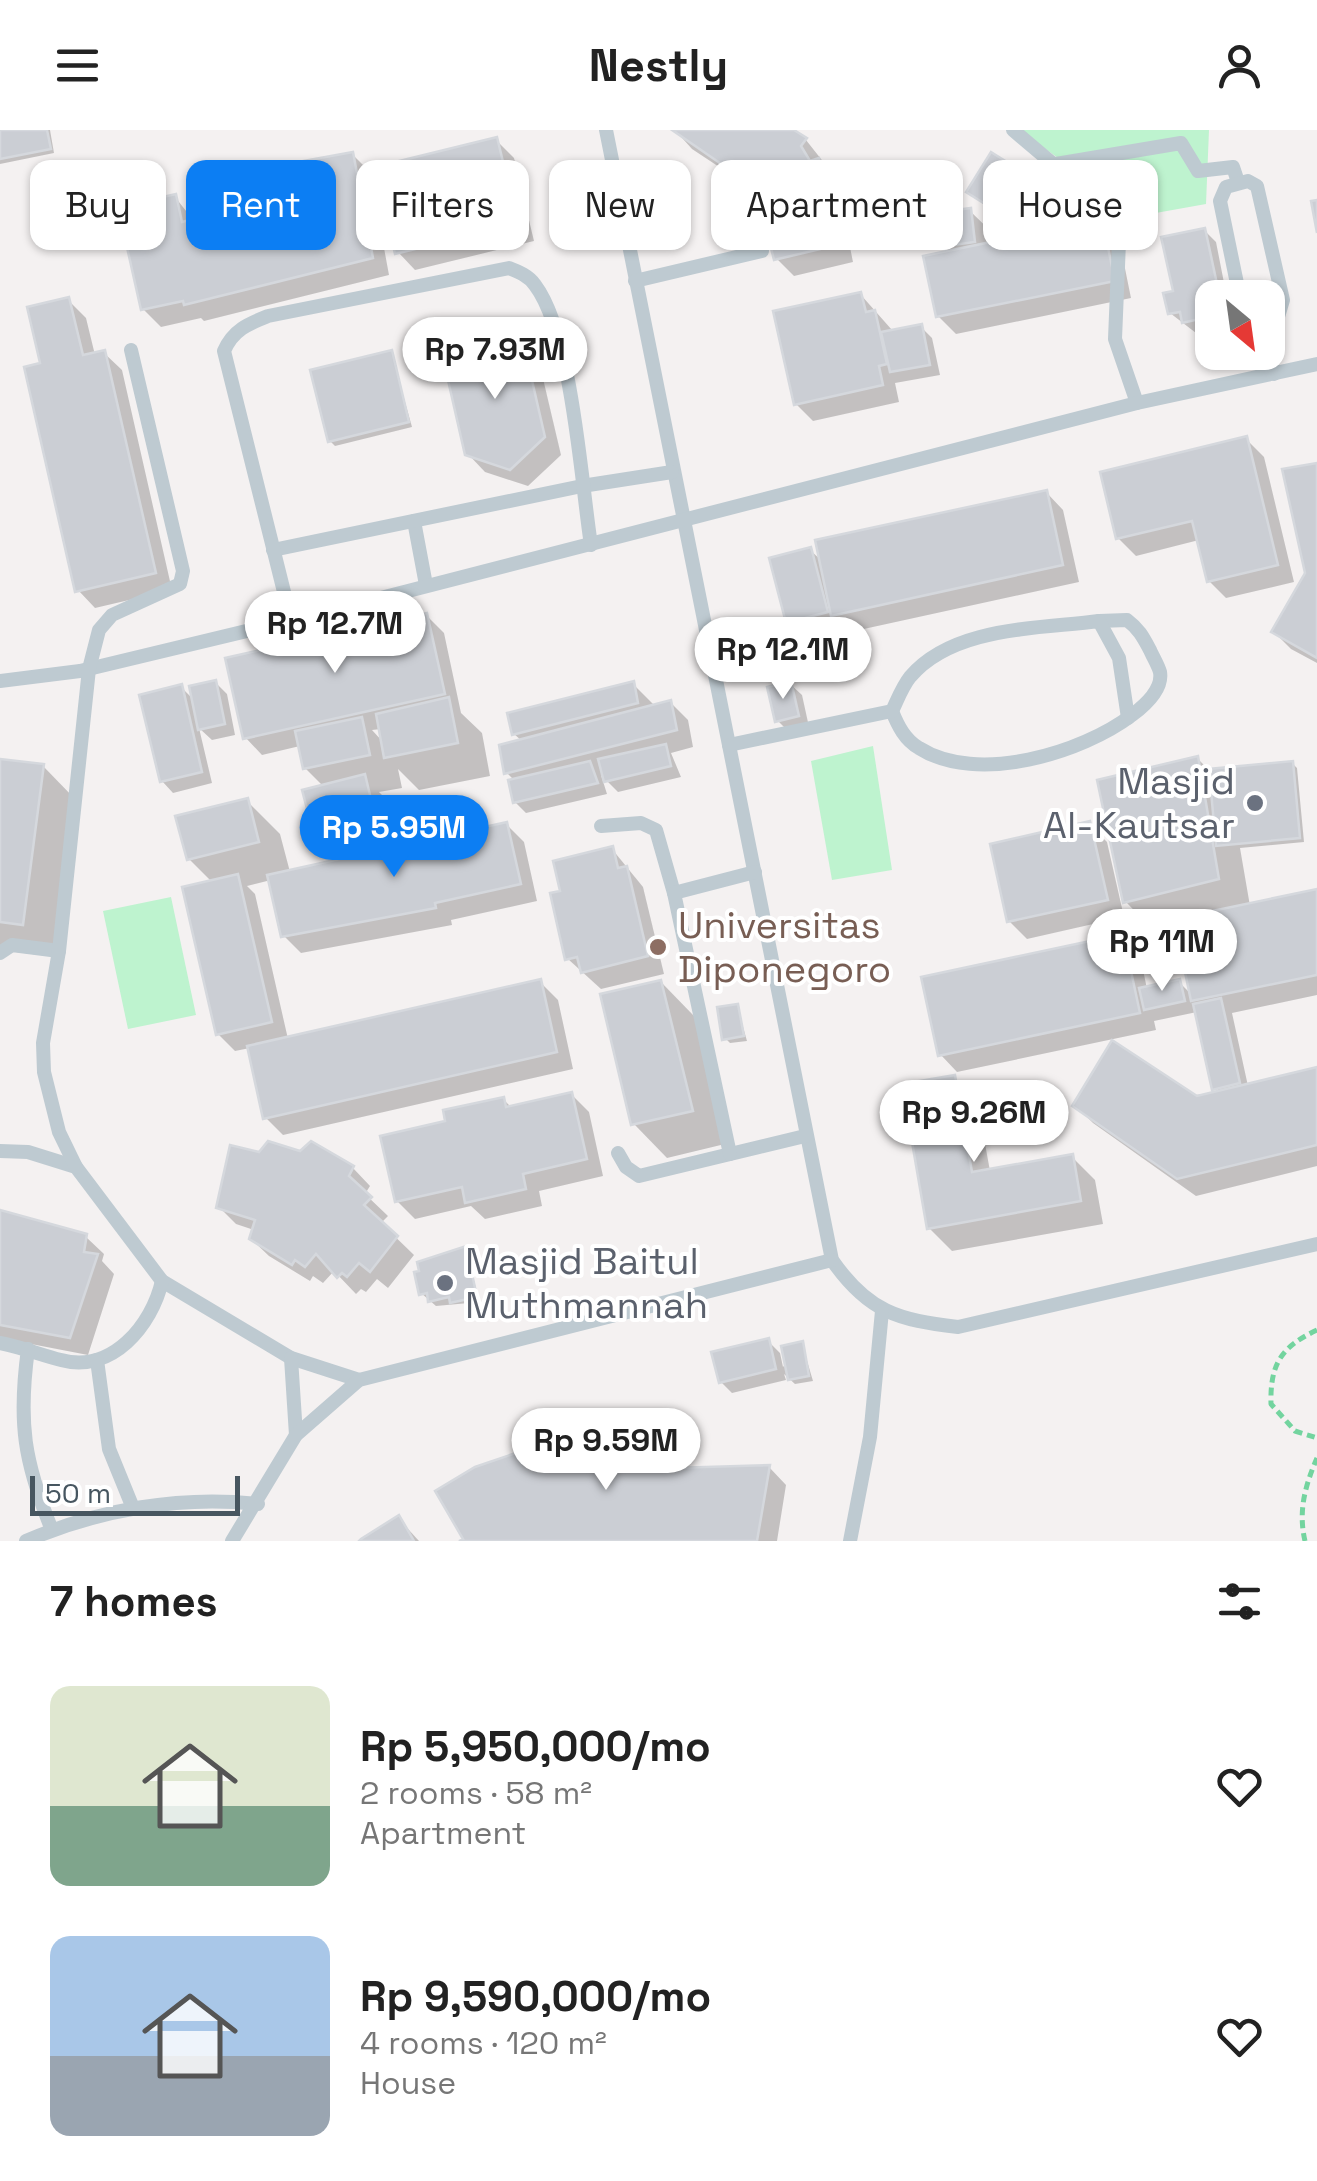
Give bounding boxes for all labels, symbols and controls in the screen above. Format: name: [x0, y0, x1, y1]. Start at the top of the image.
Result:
text: Nestly: [589, 37, 728, 94]
icon: menu: [50, 38, 105, 93]
icon: person: [1212, 38, 1267, 93]
chip: Buy: [30, 160, 166, 250]
chip: Rent: [186, 160, 336, 250]
chip: Filters: [356, 160, 529, 250]
chip: New: [549, 160, 691, 250]
chip: Apartment: [711, 160, 963, 250]
chip: House: [983, 160, 1158, 250]
north arrow: [1195, 280, 1285, 370]
map controls: [1195, 280, 1285, 370]
pin: Rp 7.93M: [392, 317, 598, 402]
text: Rp 7.93M: [424, 329, 566, 369]
pin: Rp 12.7M: [232, 591, 438, 676]
text: Rp 12.7M: [267, 603, 403, 643]
pin: Rp 12.1M: [680, 617, 886, 702]
text: Rp 12.1M: [717, 629, 849, 669]
place label: Masjid Al-Kautsar: [1043, 757, 1235, 849]
marker: Masjid Al-Kautsar: [1244, 792, 1266, 814]
pin: Rp 5.95M: [291, 795, 497, 880]
text: Rp 5.95M: [322, 807, 466, 847]
place label: Universitas Diponegoro: [678, 901, 891, 993]
pin: Rp 11M: [1081, 909, 1243, 994]
text: Rp 11M: [1109, 921, 1215, 961]
marker: Universitas Diponegoro: [647, 936, 669, 958]
pin: Rp 9.26M: [871, 1080, 1077, 1165]
text: Rp 9.26M: [902, 1092, 1046, 1132]
place label: Masjid Baitul Muthmannah: [465, 1237, 708, 1329]
marker: Masjid Baitul Muthmannah: [434, 1272, 456, 1294]
pin: Rp 9.59M: [503, 1408, 709, 1493]
text: Rp 9.59M: [534, 1420, 678, 1460]
scale bar: [30, 1471, 240, 1516]
text: 50 m: [45, 1475, 111, 1511]
icon: filters: [1212, 1574, 1267, 1629]
text: 7 homes: [50, 1575, 218, 1628]
text: Rp 5,950,000/mo: [360, 1720, 711, 1773]
icon: home: [130, 1726, 250, 1846]
icon: heart: [1212, 1759, 1267, 1814]
text: 2 rooms · 58 m²: [360, 1773, 592, 1813]
text: Apartment: [360, 1813, 526, 1853]
text: Rp 9,590,000/mo: [360, 1970, 711, 2023]
icon: home: [130, 1976, 250, 2096]
icon: heart: [1212, 2009, 1267, 2064]
text: 4 rooms · 120 m²: [360, 2023, 607, 2063]
text: House: [360, 2063, 456, 2103]

